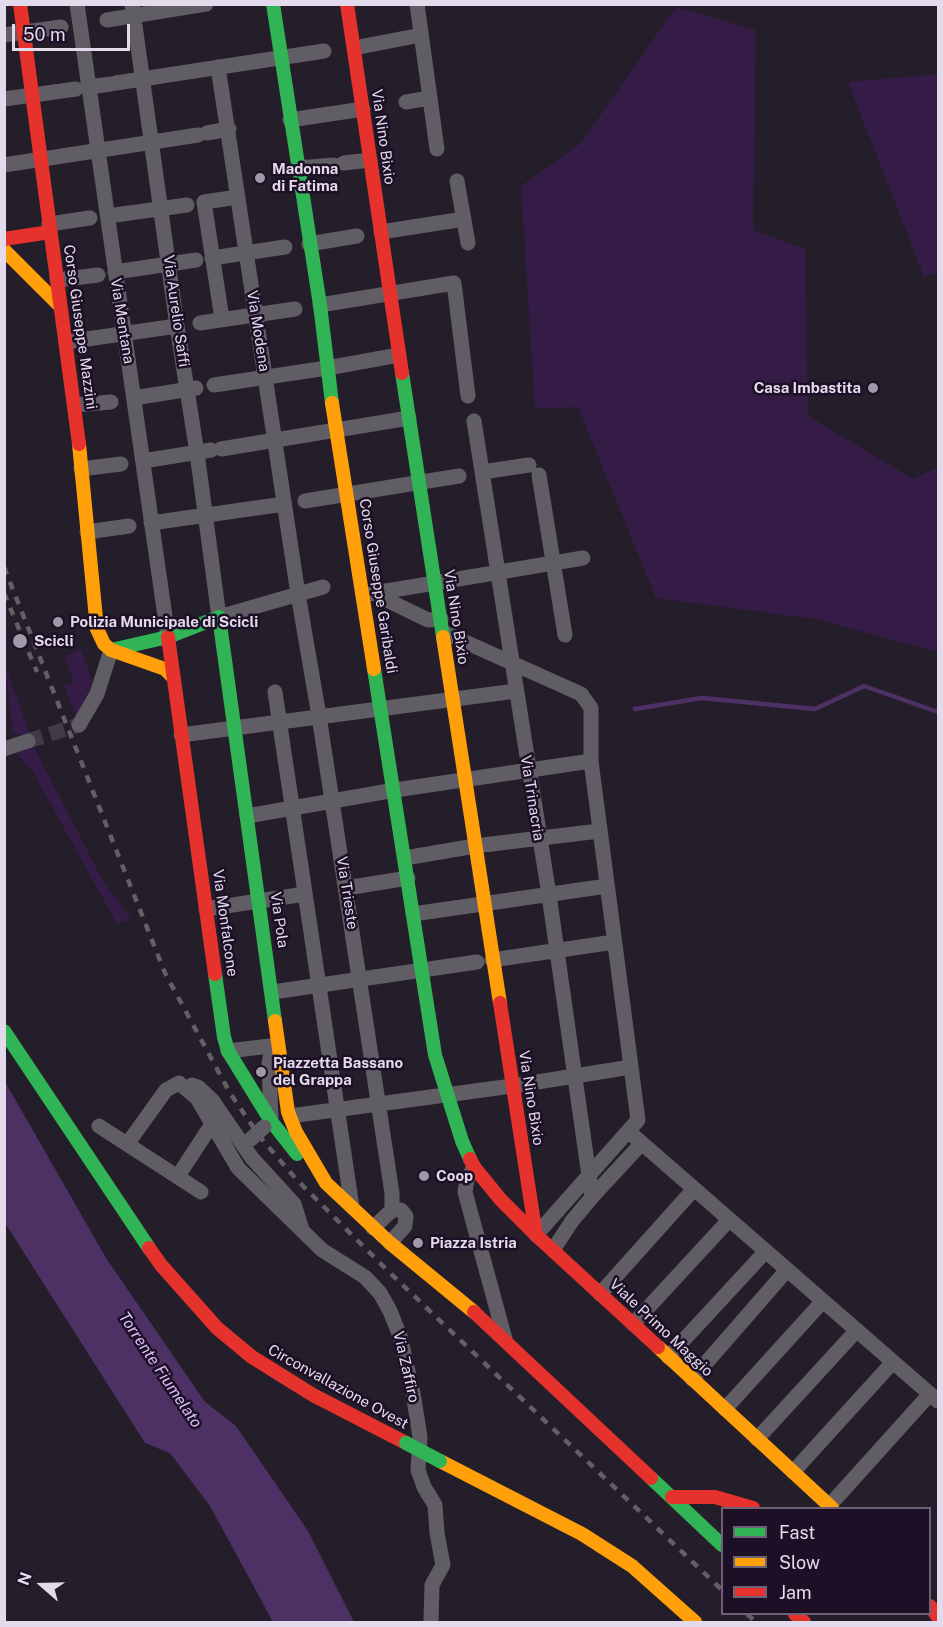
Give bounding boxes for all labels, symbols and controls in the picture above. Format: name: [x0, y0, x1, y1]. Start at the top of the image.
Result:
scale bar: [15, 12, 134, 50]
text: 50 m: [23, 24, 66, 45]
street label: Via Nino Bixio: [367, 88, 399, 186]
place label: Madonna di Fatima: [272, 160, 338, 195]
marker: Madonna di Fatima: [253, 171, 267, 185]
street label: Corso Giuseppe Mazzini: [60, 244, 100, 410]
street label: Via Aurelio Saffi: [159, 254, 193, 368]
street label: Via Mentana: [106, 277, 138, 365]
street label: Via Modena: [243, 289, 273, 373]
place label: Casa Imbastita: [754, 379, 861, 397]
marker: Casa Imbastita: [866, 381, 880, 395]
street label: Corso Giuseppe Garibaldi: [355, 497, 401, 675]
street label: Via Nino Bixio: [440, 568, 472, 666]
place label: Polizia Municipale di Scicli: [70, 613, 258, 631]
marker: Polizia Municipale di Scicli: [51, 615, 65, 629]
marker: Scicli: [11, 632, 29, 650]
place label: Scicli: [34, 632, 73, 650]
street label: Via Trinacria: [516, 754, 548, 842]
street label: Via Trieste: [332, 855, 362, 931]
street label: Via Monfalcone: [209, 868, 241, 978]
street label: Via Pola: [266, 891, 292, 949]
street label: Via Nino Bixio: [515, 1049, 547, 1147]
place label: Piazzetta Bassano del Grappa: [273, 1054, 403, 1089]
marker: Piazzetta Bassano del Grappa: [254, 1065, 268, 1079]
place label: Coop: [436, 1167, 473, 1185]
marker: Coop: [417, 1169, 431, 1183]
place label: Piazza Istria: [430, 1234, 517, 1252]
marker: Piazza Istria: [411, 1236, 425, 1250]
street label: Viale Primo Maggio: [606, 1275, 716, 1381]
water label: Torrente Fiumelato: [114, 1308, 206, 1432]
street label: Via Zaffiro: [389, 1329, 423, 1405]
street label: Circonvallazione Ovest: [265, 1341, 411, 1433]
legend: [721, 1507, 931, 1615]
text: Fast: [779, 1522, 815, 1543]
text: Slow: [779, 1552, 820, 1573]
north arrow: [12, 1555, 72, 1615]
text: N: [14, 1570, 36, 1588]
text: Jam: [779, 1582, 812, 1603]

